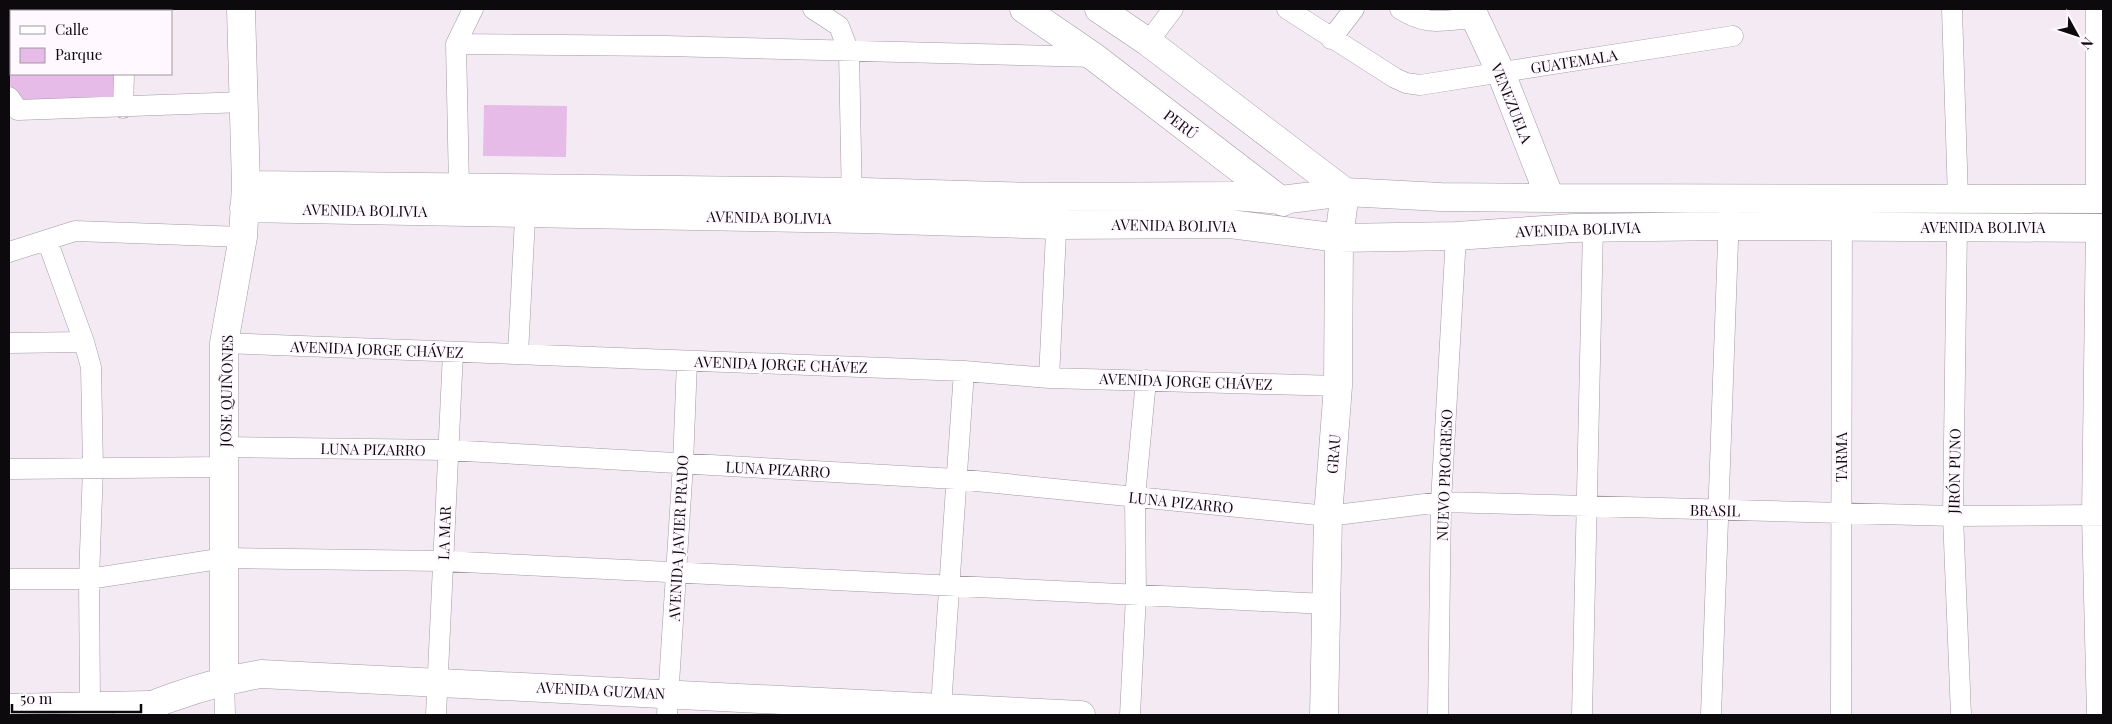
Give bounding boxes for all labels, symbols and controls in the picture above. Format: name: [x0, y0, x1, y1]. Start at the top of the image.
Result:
legend: [10, 10, 172, 75]
north arrow: [2052, 10, 2102, 60]
text: Calle: [55, 19, 89, 39]
text: N: [2077, 34, 2098, 54]
text: Parque: [55, 44, 102, 64]
street label: GUATEMALA: [1529, 44, 1620, 78]
street label: VENEZUELA: [1486, 59, 1537, 147]
street label: PERÚ: [1160, 105, 1202, 143]
street label: AVENIDA BOLIVIA: [301, 199, 428, 221]
street label: AVENIDA BOLIVIA: [705, 206, 832, 228]
street label: AVENIDA BOLIVIA: [1110, 214, 1237, 236]
street label: AVENIDA BOLIVIA: [1514, 217, 1641, 241]
street label: AVENIDA BOLIVIA: [1920, 217, 2046, 237]
street label: JOSE QUIÑONES: [215, 335, 237, 448]
street label: AVENIDA JORGE CHÁVEZ: [289, 336, 464, 362]
street label: AVENIDA JORGE CHÁVEZ: [693, 351, 868, 377]
street label: AVENIDA JORGE CHÁVEZ: [1098, 368, 1273, 394]
street label: NUEVO PROGRESO: [1432, 409, 1456, 541]
street label: JIRÓN PUNO: [1943, 428, 1965, 515]
street label: TARMA: [1831, 431, 1851, 482]
street label: GRAU: [1322, 433, 1344, 475]
street label: LUNA PIZARRO: [320, 438, 426, 460]
street label: AVENIDA JAVIER PRADO: [664, 454, 692, 623]
street label: LUNA PIZARRO: [725, 456, 831, 482]
street label: LUNA PIZARRO: [1128, 487, 1234, 517]
street label: BRASIL: [1690, 500, 1741, 520]
street label: LA MAR: [433, 505, 455, 560]
street label: AVENIDA GUZMAN: [535, 677, 666, 703]
scale bar: [12, 682, 141, 714]
text: 50 m: [20, 688, 53, 708]

